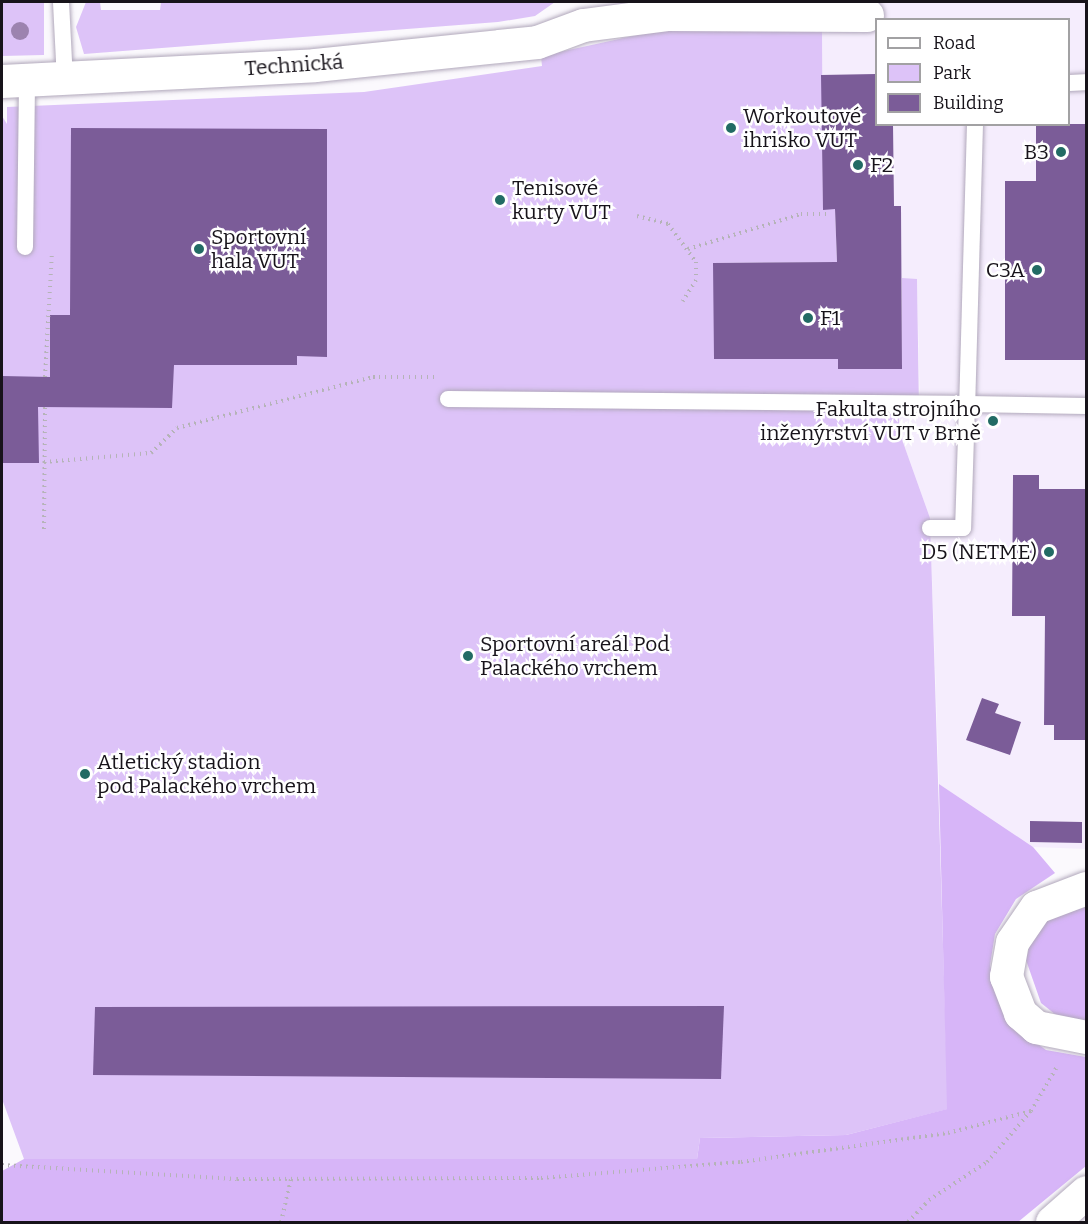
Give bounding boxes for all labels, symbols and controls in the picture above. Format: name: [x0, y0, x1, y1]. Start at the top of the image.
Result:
legend: [875, 18, 1070, 126]
text: Road: [933, 32, 975, 54]
street label: Technická: [244, 49, 344, 81]
text: Park: [933, 62, 971, 84]
text: Building: [933, 92, 1004, 114]
place label: Workoutové ihrisko VUT: [743, 103, 861, 153]
marker: Workoutové ihrisko VUT: [724, 121, 738, 135]
place label: B3: [1024, 139, 1049, 165]
marker: B3: [1054, 145, 1068, 159]
place label: F2: [870, 152, 893, 178]
marker: F2: [851, 158, 865, 172]
place label: Tenisové kurty VUT: [512, 175, 611, 225]
marker: Tenisové kurty VUT: [493, 193, 507, 207]
place label: Sportovní hala VUT: [211, 224, 306, 274]
marker: Sportovní hala VUT: [192, 242, 206, 256]
place label: C3A: [986, 257, 1025, 283]
marker: C3A: [1030, 263, 1044, 277]
place label: F1: [820, 305, 840, 331]
marker: F1: [801, 311, 815, 325]
place label: Fakulta strojního inženýrství VUT v Brně: [760, 396, 981, 446]
marker: Fakulta strojního inženýrství VUT v Brně: [986, 414, 1000, 428]
place label: D5 (NETME): [921, 539, 1037, 565]
marker: D5 (NETME): [1042, 545, 1056, 559]
place label: Sportovní areál Pod Palackého vrchem: [480, 631, 670, 681]
marker: Sportovní areál Pod Palackého vrchem: [461, 649, 475, 663]
place label: Atletický stadion pod Palackého vrchem: [97, 749, 316, 799]
marker: Atletický stadion pod Palackého vrchem: [78, 767, 92, 781]

